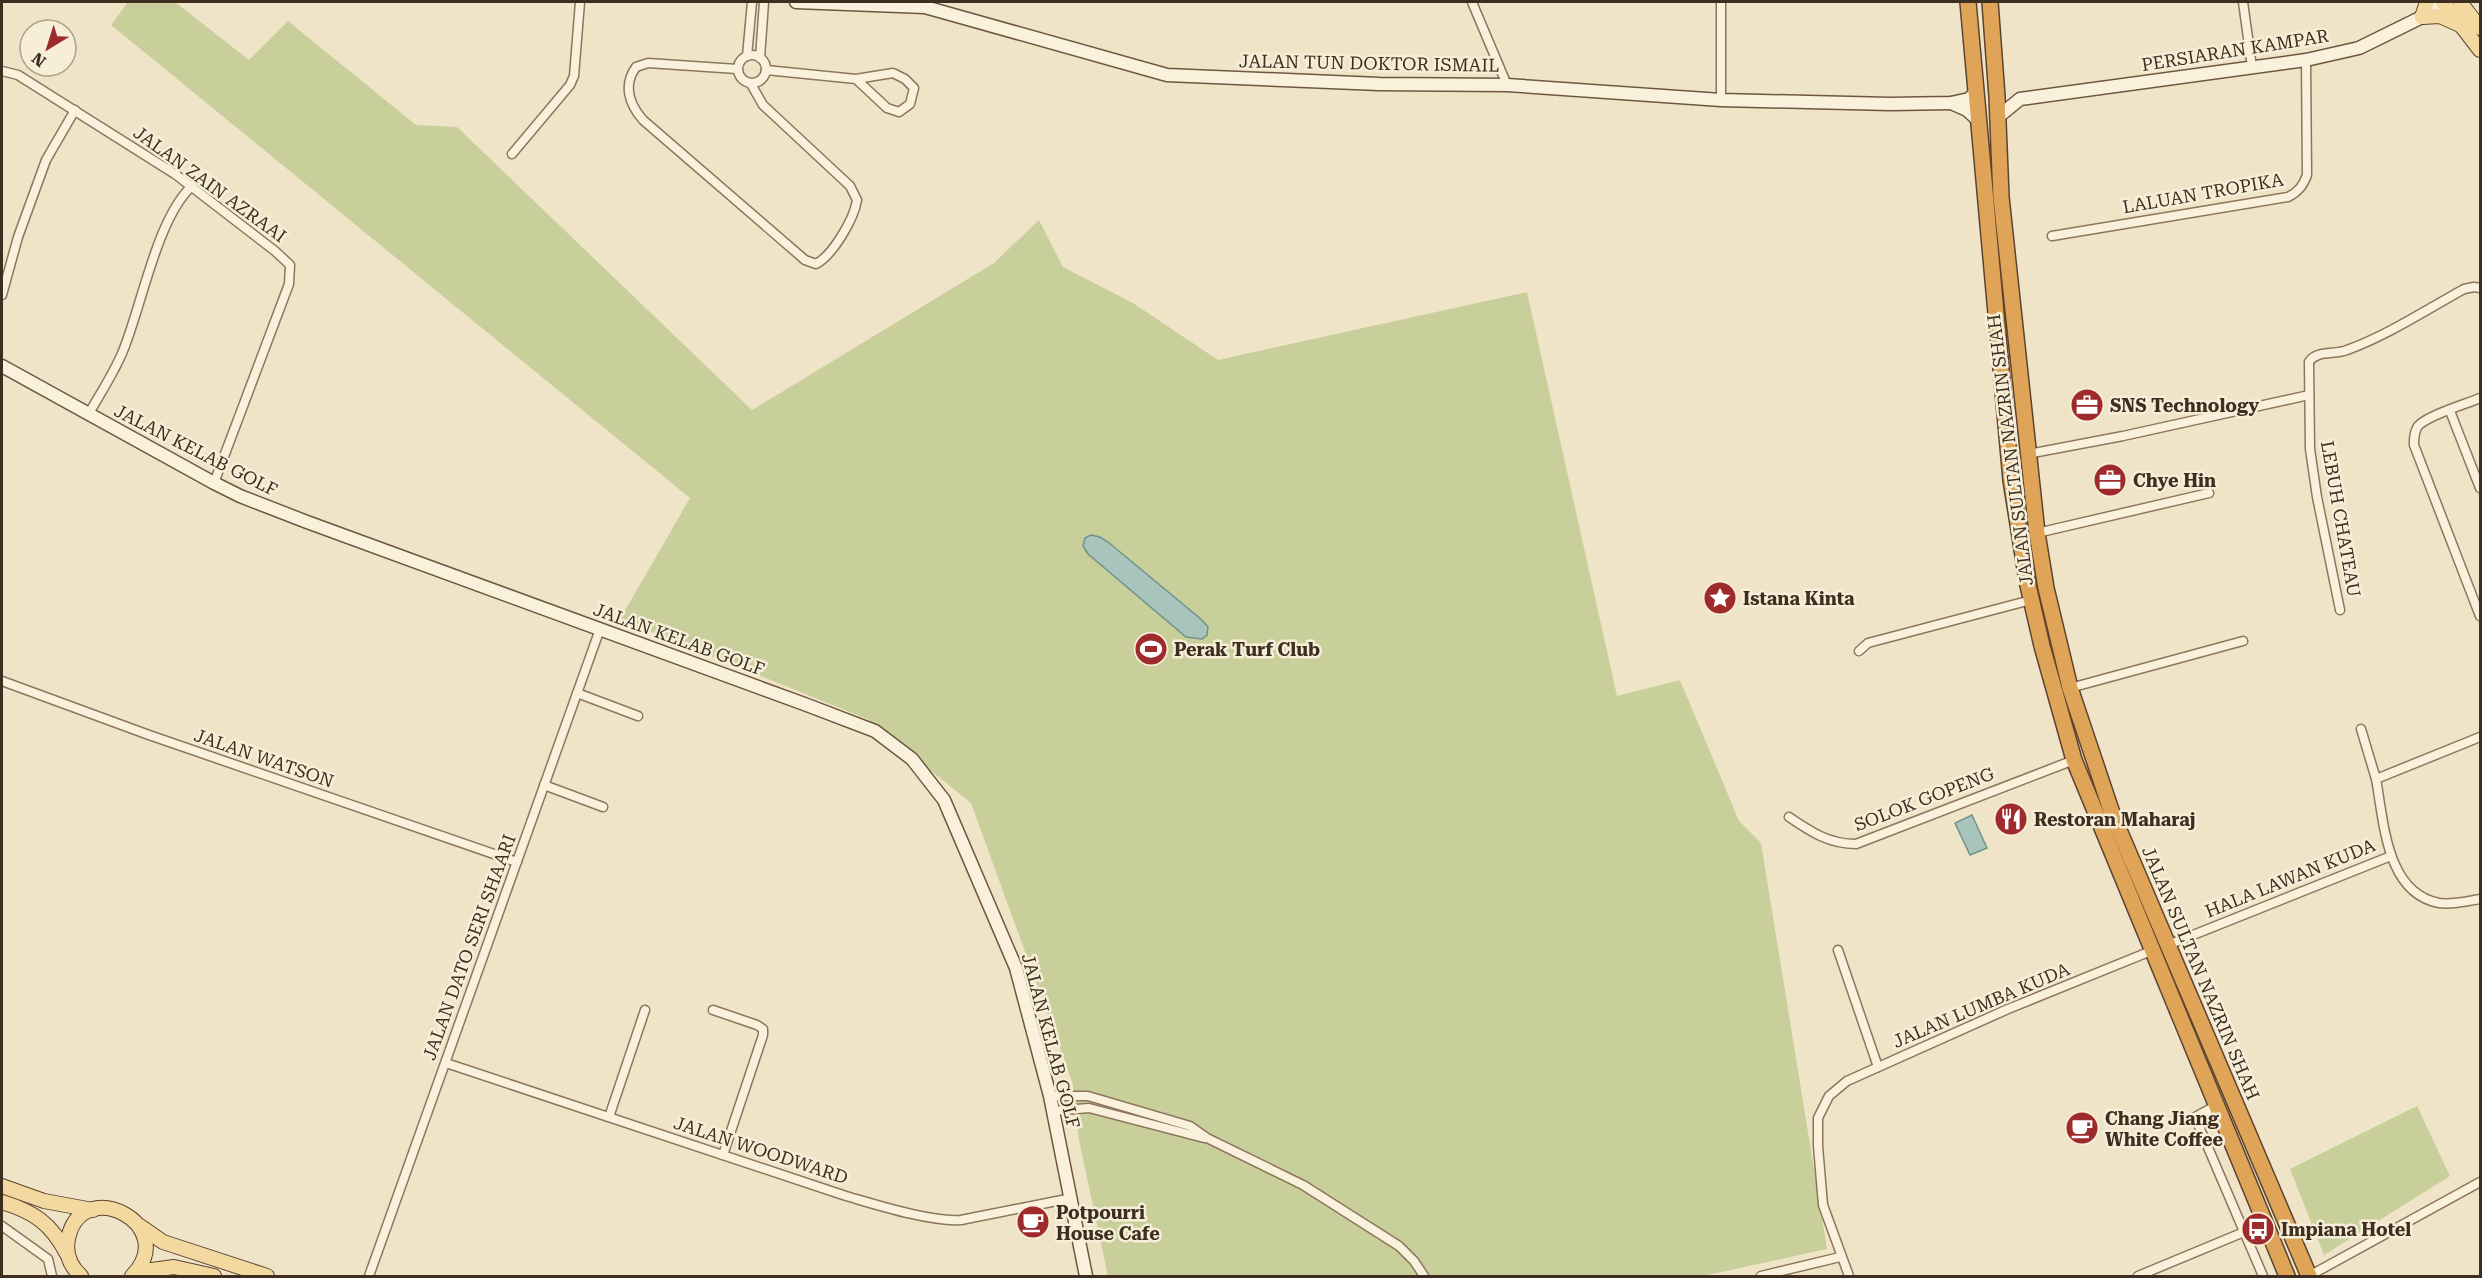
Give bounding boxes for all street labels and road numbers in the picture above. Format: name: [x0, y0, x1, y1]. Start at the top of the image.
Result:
street label: PERSIARAN KAMPAR: [2140, 25, 2331, 75]
street label: JALAN TUN DOKTOR ISMAIL: [1239, 50, 1499, 76]
street label: JALAN ZAIN AZRAAI: [130, 122, 290, 246]
street label: LALUAN TROPIKA: [2121, 168, 2286, 217]
street label: JALAN SULTAN NAZRIN SHAH: [1983, 313, 2037, 587]
street label: JALAN KELAB GOLF: [111, 400, 281, 500]
street label: LEBUH CHATEAU: [2317, 439, 2365, 599]
street label: JALAN KELAB GOLF: [591, 598, 768, 680]
street label: JALAN WATSON: [191, 724, 337, 792]
street label: SOLOK GOPENG: [1851, 763, 1997, 835]
street label: JALAN DATO SERI SHAARI: [418, 831, 520, 1063]
street label: HALA LAWAN KUDA: [2202, 834, 2379, 922]
street label: JALAN SULTAN NAZRIN SHAH: [2138, 843, 2264, 1103]
street label: JALAN KELAB GOLF: [1018, 951, 1085, 1131]
street label: JALAN LUMBA KUDA: [1889, 958, 2073, 1052]
street label: JALAN WOODWARD: [671, 1112, 851, 1188]

